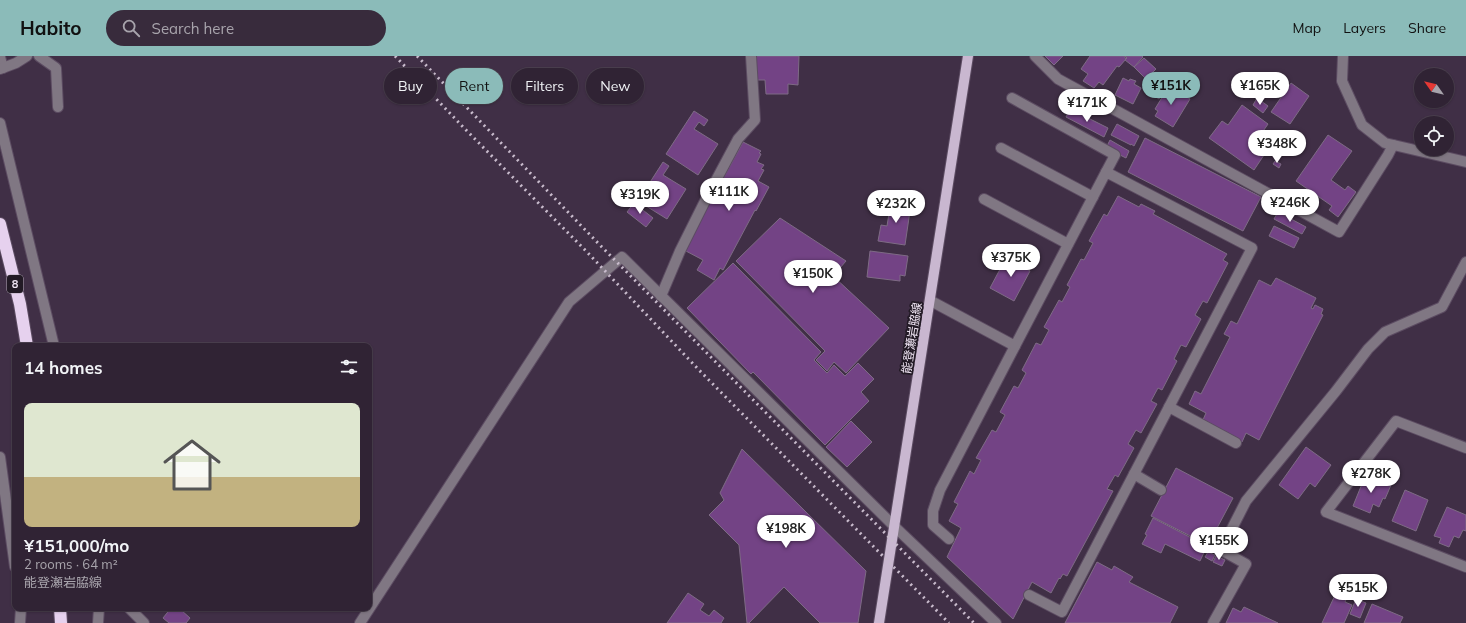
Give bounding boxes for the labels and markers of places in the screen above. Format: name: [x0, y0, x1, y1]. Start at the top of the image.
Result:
pin: ¥151K: [1143, 72, 1199, 106]
pin: ¥165K: [1232, 72, 1288, 106]
pin: ¥171K: [1059, 89, 1115, 123]
pin: ¥348K: [1249, 130, 1305, 164]
pin: ¥111K: [701, 178, 757, 212]
pin: ¥319K: [612, 181, 668, 215]
pin: ¥246K: [1262, 189, 1318, 223]
pin: ¥232K: [868, 190, 924, 224]
pin: ¥375K: [983, 244, 1039, 278]
pin: ¥150K: [785, 260, 841, 294]
pin: ¥278K: [1343, 460, 1399, 494]
pin: ¥198K: [758, 515, 814, 549]
pin: ¥155K: [1191, 527, 1247, 561]
pin: ¥515K: [1330, 574, 1386, 608]

